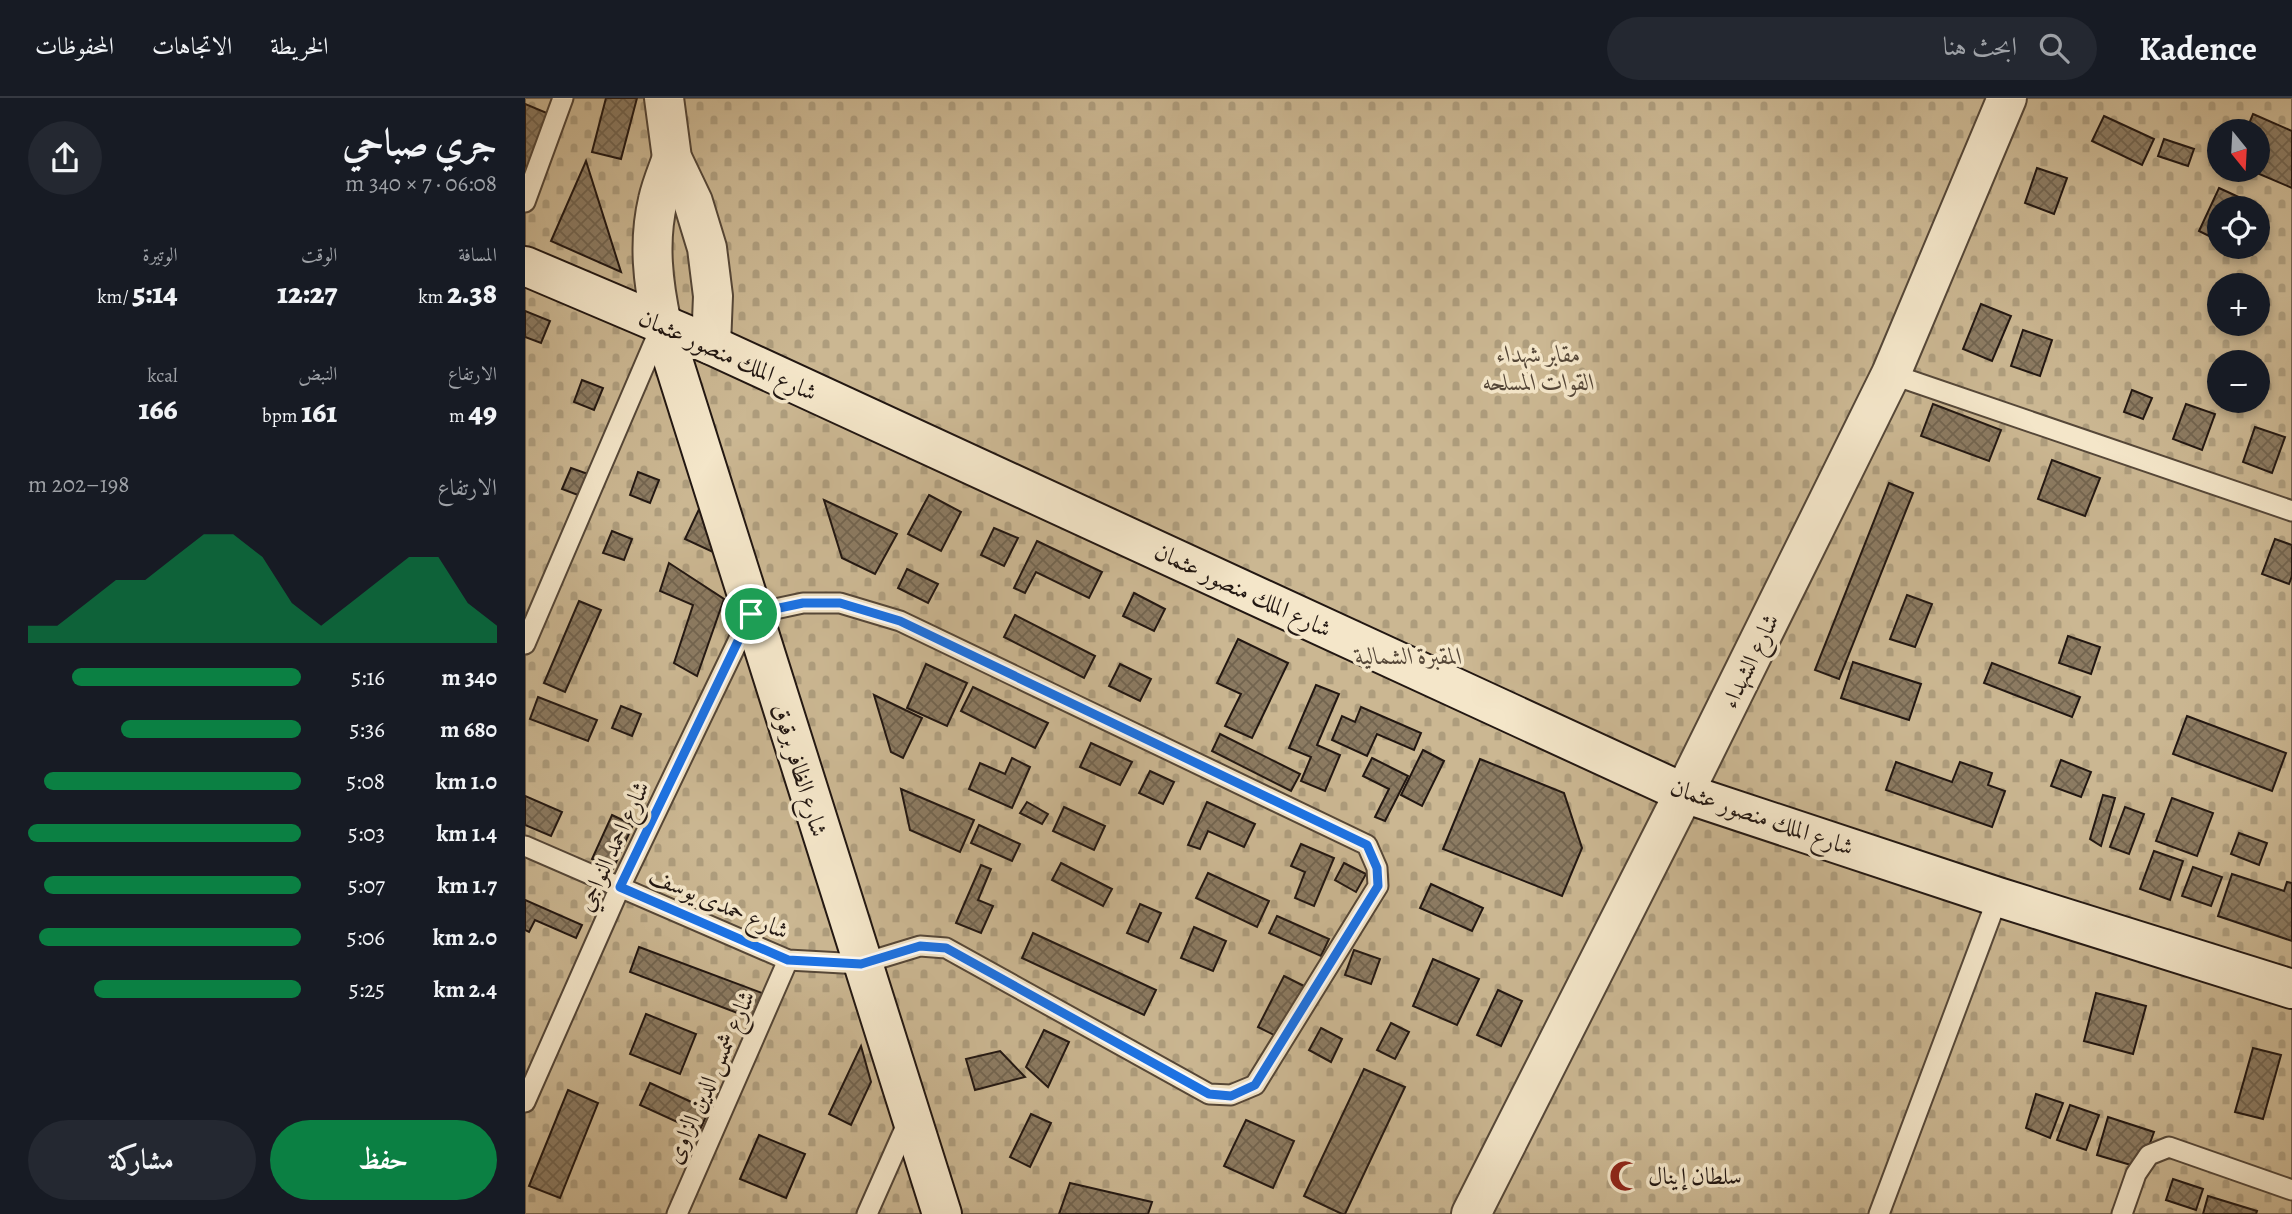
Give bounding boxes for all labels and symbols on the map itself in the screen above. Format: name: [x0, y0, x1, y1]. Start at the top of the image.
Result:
north arrow: [2207, 119, 2270, 182]
street label: شارع الملك منصور عثمان: [632, 301, 822, 412]
park label: مقابر شهداء القوات المسلحه: [1483, 338, 1595, 398]
street label: شارع الملك منصور عثمان: [1148, 535, 1337, 649]
pin: [721, 584, 781, 644]
street label: شارع الشهداء: [1713, 608, 1790, 715]
park label: المقبرة الشمالية: [1353, 640, 1463, 672]
street label: شارع الظافر برقوق: [761, 699, 835, 842]
street label: شارع الملك منصور عثمان: [1665, 771, 1858, 867]
street label: شارع احمد النواجي: [569, 776, 661, 918]
street label: شارع حمدى يوسف: [643, 859, 794, 951]
street label: شارع شمس الدين الزاوى: [657, 985, 766, 1170]
mosque icon: سلطان إينال: [1608, 1159, 1642, 1193]
place label: سلطان إينال: [1648, 1160, 1742, 1192]

